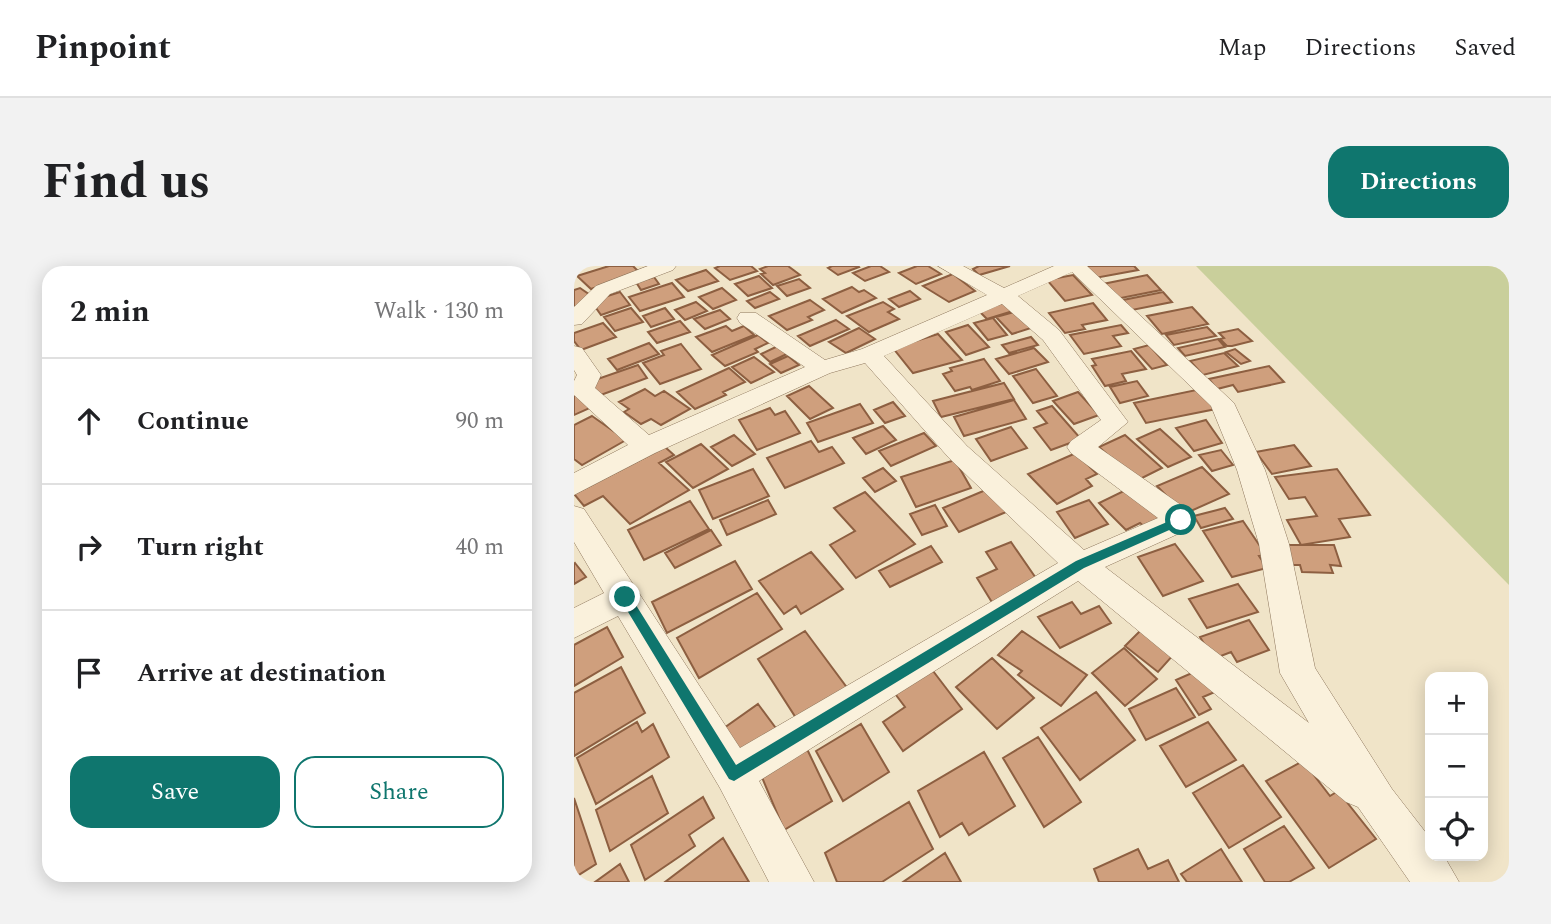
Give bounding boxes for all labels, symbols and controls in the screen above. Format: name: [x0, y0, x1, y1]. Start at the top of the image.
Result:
text: Pinpoint: [35, 23, 171, 73]
text: Map: [1218, 30, 1266, 66]
text: Directions: [1304, 30, 1416, 66]
text: Saved: [1454, 30, 1516, 66]
text: Find us: [42, 145, 210, 220]
button: Directions: [1328, 146, 1509, 218]
text: 2 min: [70, 289, 150, 335]
text: Walk · 130 m: [374, 294, 504, 329]
text: Continue: [137, 401, 249, 441]
icon: ahead: [70, 402, 108, 440]
text: 90 m: [455, 404, 504, 439]
route start: [1165, 504, 1196, 535]
text: Turn right: [137, 527, 264, 567]
icon: right: [70, 528, 108, 566]
text: 40 m: [455, 530, 504, 565]
route end: [609, 581, 640, 612]
text: Arrive at destination: [137, 653, 386, 693]
icon: arrive: [70, 654, 108, 692]
map controls: [1425, 672, 1488, 861]
button: +: [1425, 672, 1488, 735]
button: −: [1425, 735, 1488, 798]
button: Save: [70, 756, 280, 828]
button: Share: [294, 756, 504, 828]
button: locate: [1425, 798, 1488, 861]

